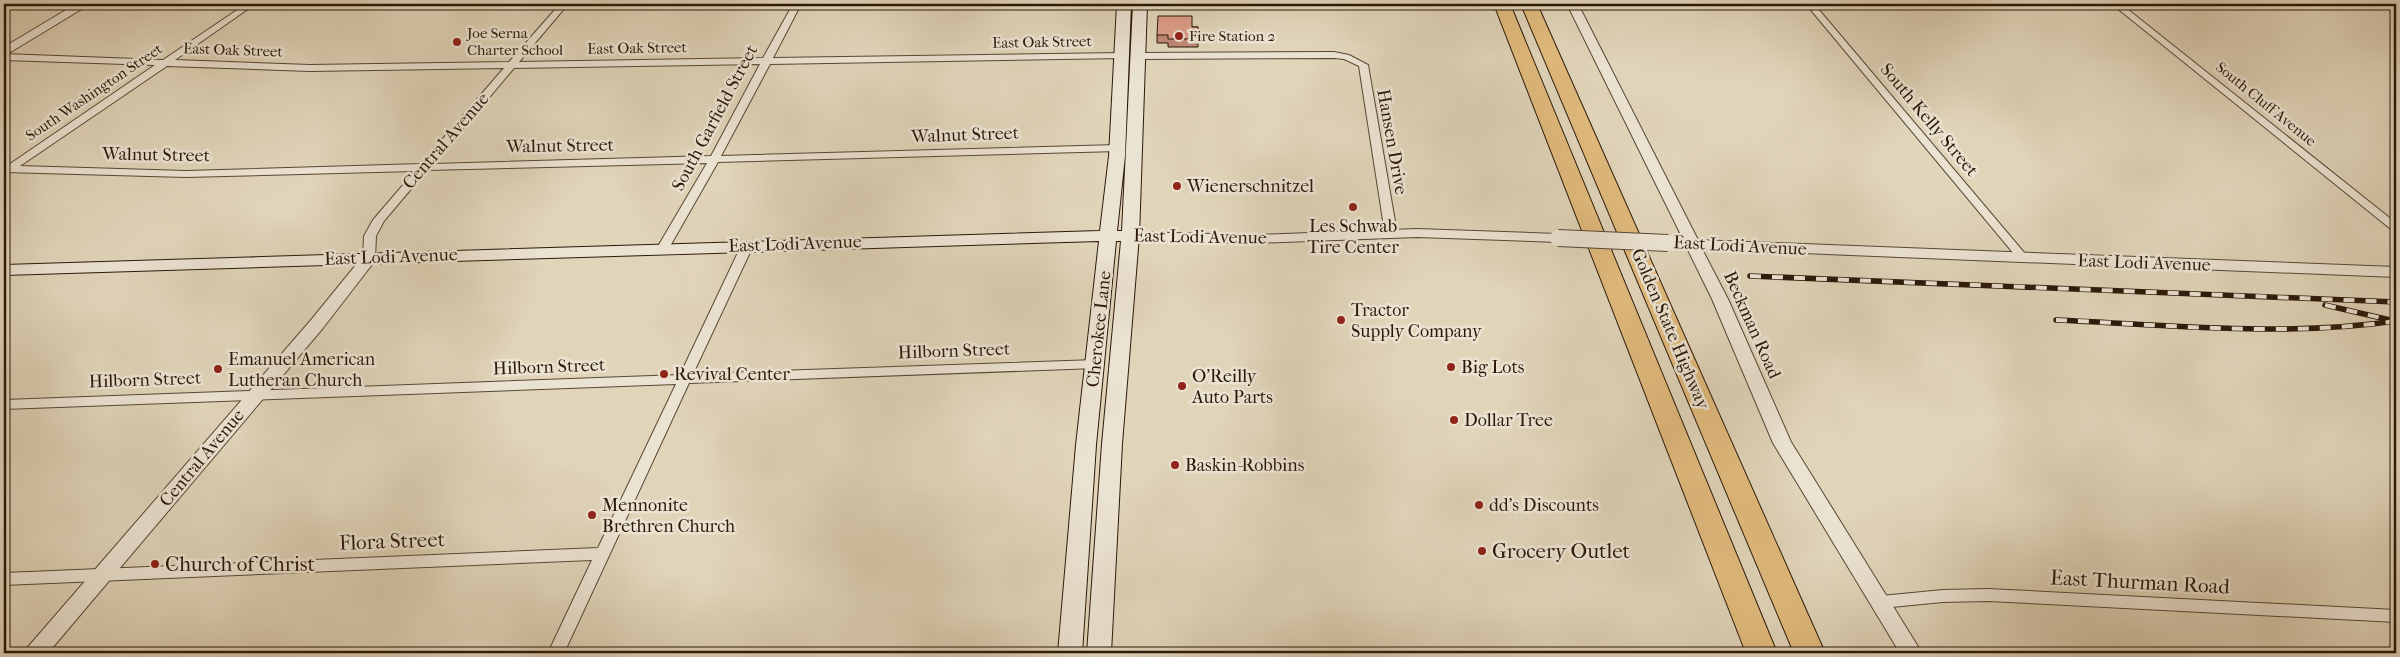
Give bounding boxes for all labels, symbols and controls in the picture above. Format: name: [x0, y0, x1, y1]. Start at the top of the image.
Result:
place label: Joe Serna Charter School: [466, 24, 563, 59]
place label: Fire Station 2: [1189, 27, 1276, 45]
marker: Fire Station 2: [1173, 30, 1185, 42]
street label: East Oak Street: [992, 32, 1093, 52]
marker: Joe Serna Charter School: [451, 36, 463, 48]
street label: East Oak Street: [587, 38, 688, 58]
street label: South Washington Street: [22, 39, 166, 144]
street label: East Oak Street: [183, 39, 284, 61]
street label: South Garfield Street: [668, 41, 763, 195]
street label: South Cluff Avenue: [2212, 58, 2320, 150]
street label: South Kelly Street: [1876, 59, 1983, 181]
street label: Hansen Drive: [1372, 88, 1412, 197]
street label: Central Avenue: [398, 89, 494, 193]
street label: Walnut Street: [910, 123, 1020, 147]
street label: Walnut Street: [505, 135, 615, 157]
street label: Walnut Street: [101, 144, 211, 166]
place label: Wienerschnitzel: [1186, 176, 1314, 197]
marker: Wienerschnitzel: [1171, 180, 1183, 192]
marker: Les Schwab Tire Center: [1347, 201, 1359, 213]
place label: Les Schwab Tire Center: [1307, 216, 1399, 258]
street label: East Lodi Avenue: [1133, 225, 1267, 249]
street label: East Lodi Avenue: [728, 231, 862, 257]
street label: East Lodi Avenue: [1673, 232, 1807, 260]
street label: East Lodi Avenue: [324, 244, 458, 270]
street label: Golden State Highway: [1627, 246, 1714, 414]
street label: East Lodi Avenue: [2077, 250, 2211, 276]
street label: Beckman Road: [1719, 268, 1785, 382]
street label: Cherokee Lane: [1082, 270, 1116, 388]
place label: Tractor Supply Company: [1351, 300, 1483, 342]
marker: Tractor Supply Company: [1335, 314, 1347, 326]
street label: Hilborn Street: [898, 339, 1011, 363]
place label: Emanuel American Lutheran Church: [228, 349, 376, 391]
street label: Hilborn Street: [493, 355, 606, 379]
place label: Big Lots: [1461, 357, 1525, 378]
marker: Big Lots: [1445, 361, 1457, 373]
marker: Emanuel American Lutheran Church: [212, 363, 224, 375]
place label: Revival Center: [674, 364, 790, 385]
place label: O'Reilly Auto Parts: [1191, 366, 1273, 408]
street label: Hilborn Street: [89, 368, 202, 392]
marker: Revival Center: [658, 368, 670, 380]
marker: O'Reilly Auto Parts: [1176, 380, 1188, 392]
street label: Central Avenue: [155, 405, 249, 511]
place label: Dollar Tree: [1464, 410, 1553, 431]
marker: Dollar Tree: [1448, 414, 1460, 426]
place label: Baskin-Robbins: [1185, 455, 1305, 476]
marker: Baskin-Robbins: [1169, 459, 1181, 471]
place label: Mennonite Brethren Church: [602, 495, 735, 537]
place label: dd's Discounts: [1489, 495, 1599, 516]
marker: dd's Discounts: [1473, 499, 1485, 511]
marker: Mennonite Brethren Church: [586, 509, 598, 521]
street label: Flora Street: [339, 527, 446, 555]
place label: Grocery Outlet: [1492, 539, 1631, 563]
marker: Grocery Outlet: [1476, 545, 1488, 557]
place label: Church of Christ: [165, 552, 316, 576]
marker: Church of Christ: [149, 558, 161, 570]
street label: East Thurman Road: [2050, 565, 2231, 599]

